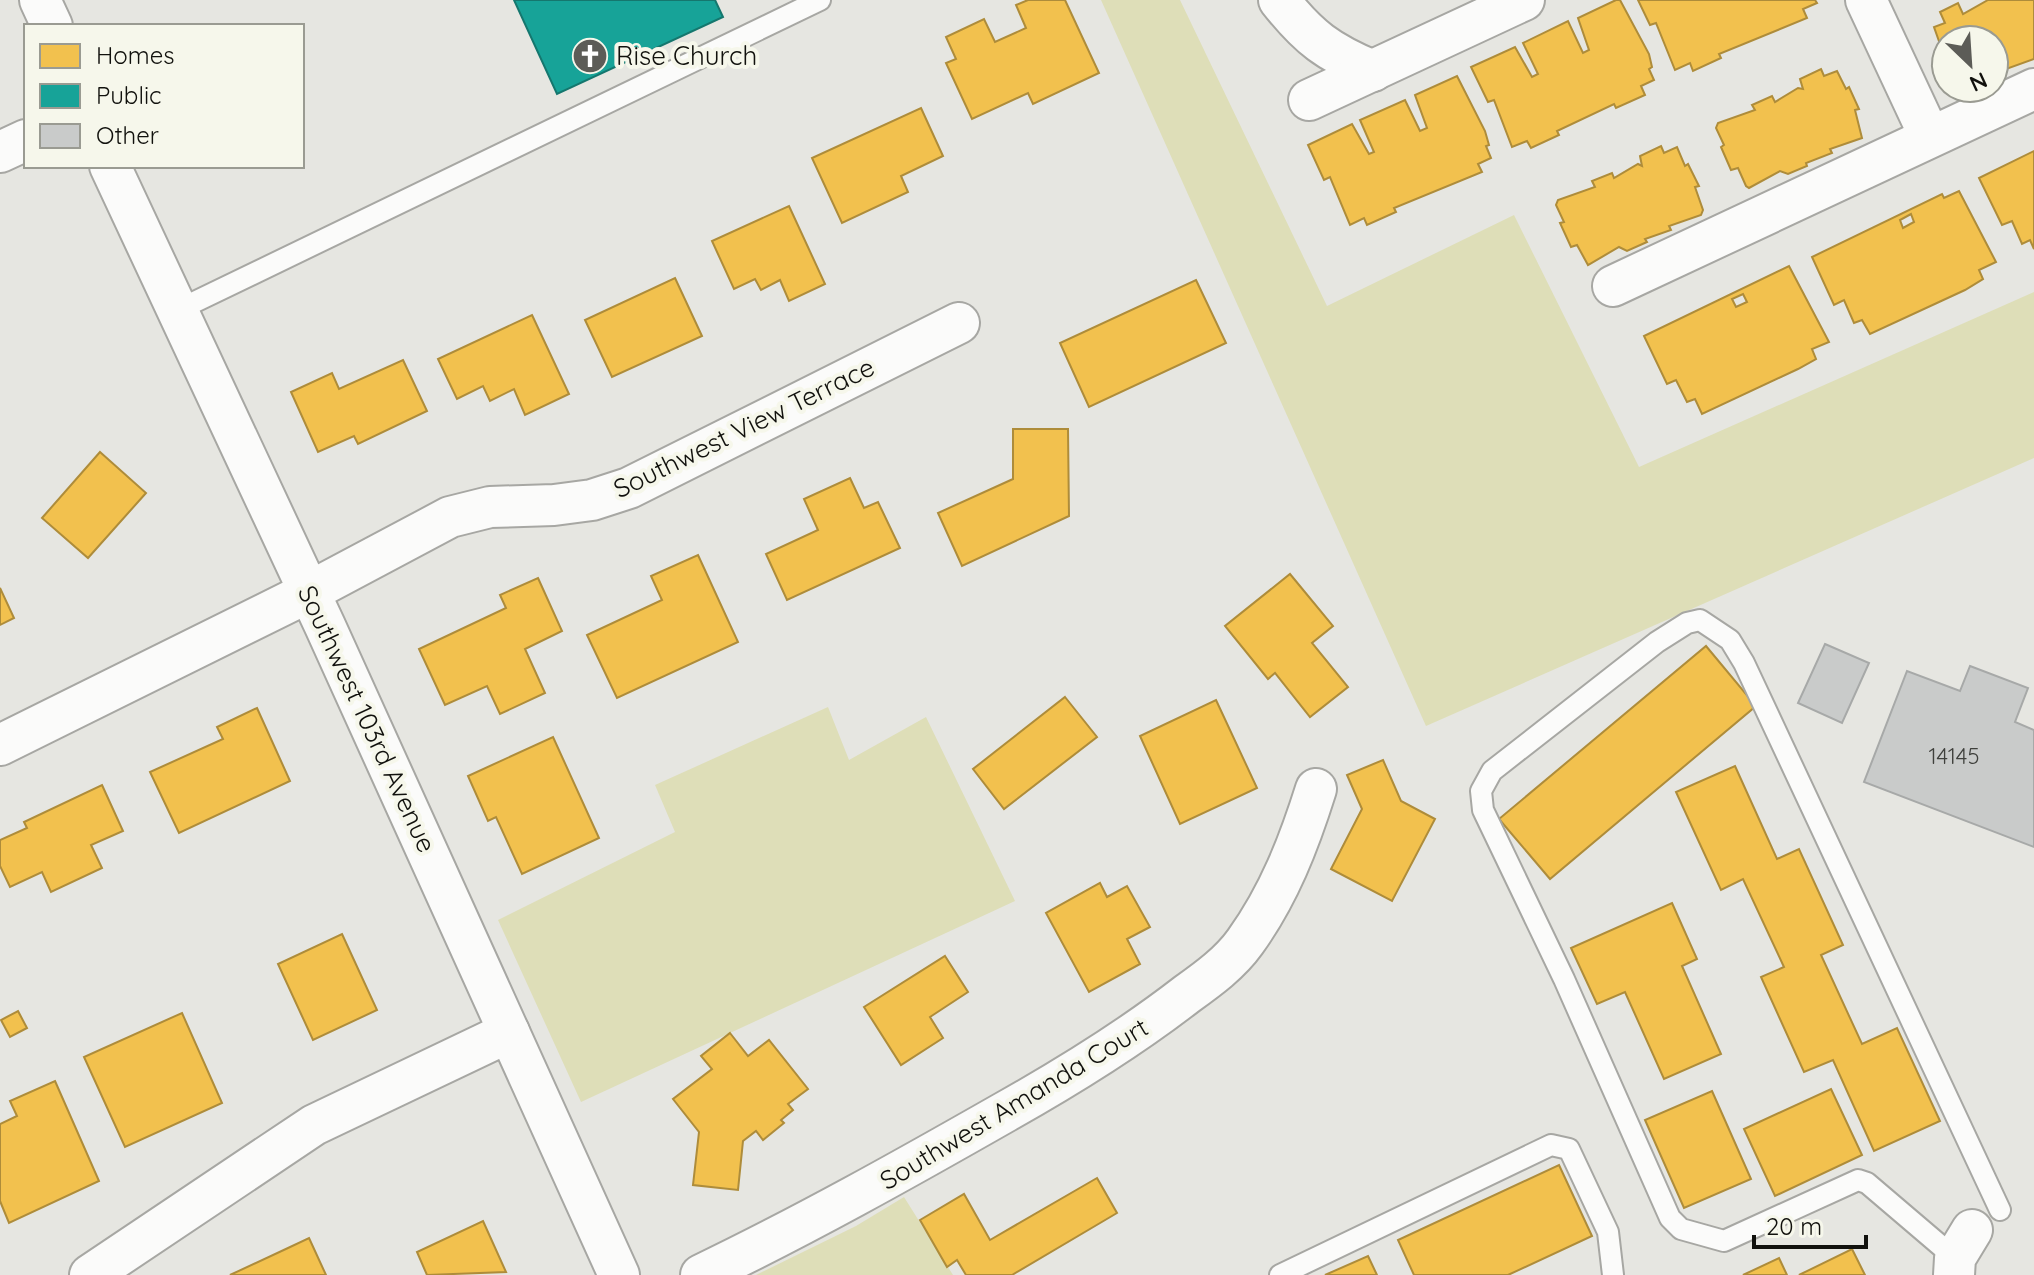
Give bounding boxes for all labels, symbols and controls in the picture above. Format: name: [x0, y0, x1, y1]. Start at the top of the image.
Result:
legend: [24, 24, 304, 168]
north arrow: [1930, 24, 2010, 104]
church icon: Rise Church: [571, 37, 609, 75]
place label: Rise Church: [616, 39, 757, 72]
text: Homes: [96, 40, 174, 70]
text: N: [1965, 66, 1992, 98]
text: Public: [96, 80, 161, 110]
text: Other: [96, 120, 159, 150]
street label: Southwest View Terrace: [608, 350, 880, 505]
street label: Southwest 103rd Avenue: [291, 580, 444, 858]
house number: 14145: [1929, 742, 1979, 770]
street label: Southwest Amanda Court: [874, 1010, 1154, 1197]
scale bar: [1754, 1199, 1866, 1249]
text: 20 m: [1766, 1211, 1822, 1241]

